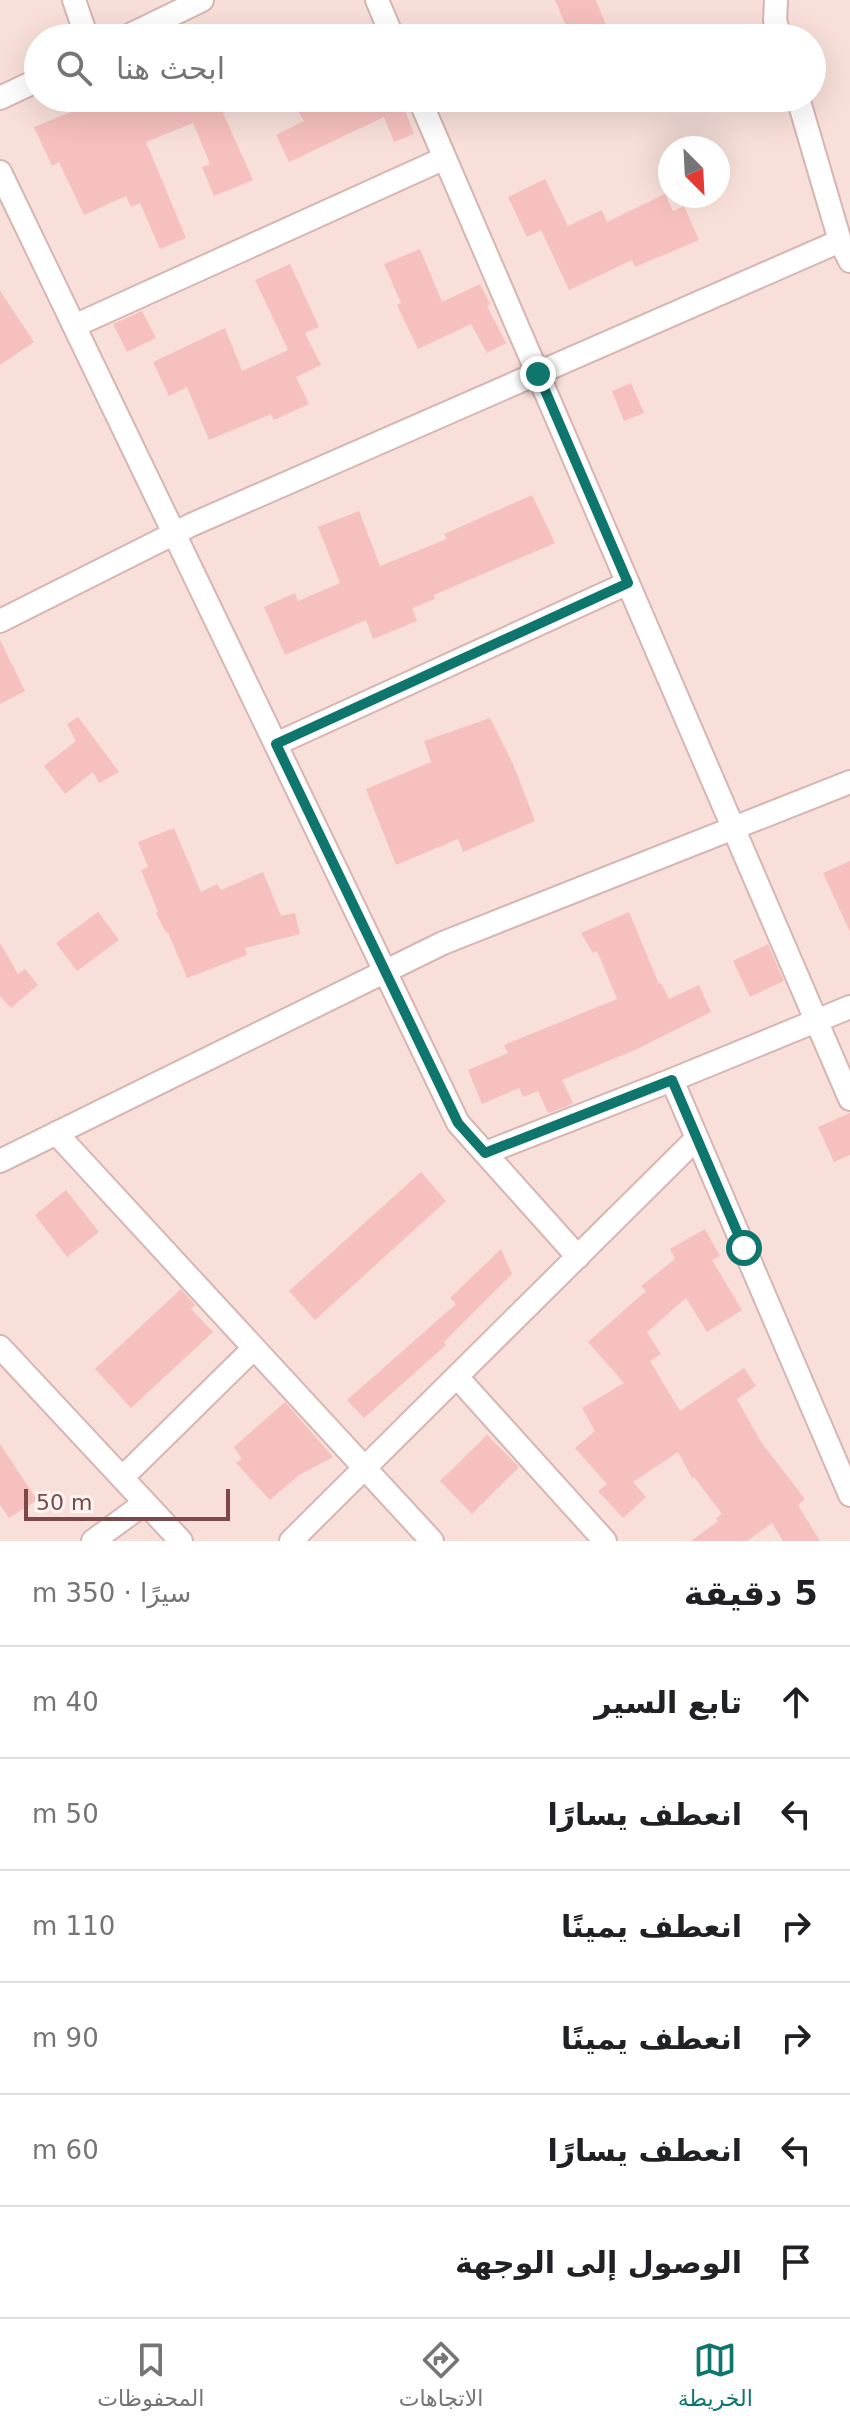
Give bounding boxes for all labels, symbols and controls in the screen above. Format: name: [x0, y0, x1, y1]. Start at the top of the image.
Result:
search box: [24, 24, 826, 112]
icon: search: [52, 46, 96, 90]
text: ابحث هنا: [116, 51, 225, 86]
north arrow: [658, 136, 730, 208]
route end: [520, 356, 556, 392]
route start: [726, 1230, 762, 1266]
scale bar: [24, 1485, 230, 1521]
text: 50 m: [36, 1490, 92, 1515]
text: 5 دقيقة: [684, 1573, 818, 1613]
text: سيرًا · 350 m: [32, 1578, 191, 1608]
icon: ahead: [774, 1680, 818, 1724]
text: تابع السير: [594, 1685, 742, 1720]
text: 40 m: [32, 1687, 99, 1717]
icon: left: [774, 1792, 818, 1836]
text: انعطف يسارًا: [548, 1797, 742, 1832]
text: 50 m: [32, 1799, 99, 1829]
icon: right: [774, 1904, 818, 1948]
text: انعطف يمينًا: [561, 1909, 742, 1944]
text: 110 m: [32, 1911, 115, 1941]
icon: right: [774, 2016, 818, 2060]
text: انعطف يمينًا: [561, 2021, 742, 2056]
text: 90 m: [32, 2023, 99, 2053]
icon: left: [774, 2128, 818, 2172]
text: انعطف يسارًا: [548, 2133, 742, 2168]
text: 60 m: [32, 2135, 99, 2165]
icon: arrive: [774, 2240, 818, 2284]
text: الوصول إلى الوجهة: [455, 2245, 742, 2280]
tab: المحفوظات: [97, 2338, 204, 2411]
tab: الاتجاهات: [399, 2338, 483, 2411]
tab: الخريطة: [678, 2338, 753, 2411]

